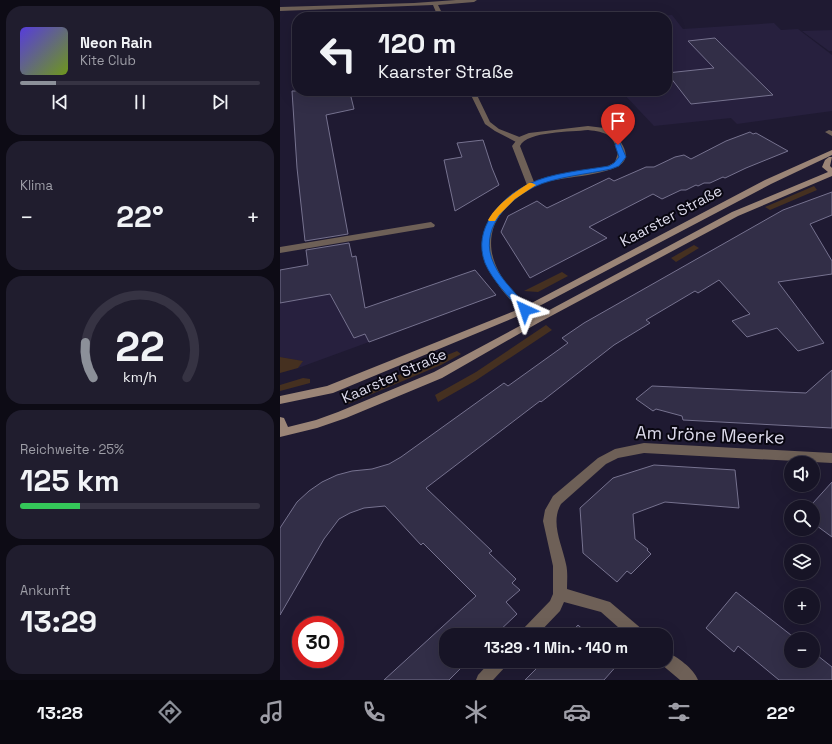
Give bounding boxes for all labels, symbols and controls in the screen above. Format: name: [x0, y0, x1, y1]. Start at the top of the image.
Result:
text: 120 m: [378, 25, 456, 61]
icon: left: [312, 28, 364, 80]
text: Neon Rain: [80, 33, 152, 52]
text: Kite Club: [80, 52, 136, 69]
text: Kaarster Straße: [378, 60, 514, 83]
icon: previous: [49, 91, 71, 113]
icon: pause: [129, 91, 151, 113]
icon: next: [209, 91, 231, 113]
pin: [601, 104, 635, 145]
icon: arrive: [607, 110, 629, 132]
text: Klima: [20, 177, 53, 194]
street label: Kaarster Straße: [616, 181, 725, 250]
text: 22°: [116, 197, 164, 236]
text: −: [20, 203, 34, 231]
text: +: [246, 203, 260, 231]
position arrow: [504, 289, 546, 331]
text: 22: [115, 320, 165, 373]
street label: Kaarster Straße: [338, 344, 449, 407]
text: km/h: [123, 368, 157, 386]
street label: Am Jröne Meerke: [635, 420, 785, 449]
text: Reichweite · 25%: [20, 441, 124, 458]
map controls: [784, 456, 820, 668]
button: sound: [784, 456, 820, 492]
text: 125 km: [20, 461, 120, 500]
button: search: [784, 500, 820, 536]
button: layers: [784, 544, 820, 580]
text: Ankunft: [20, 582, 70, 599]
button: +: [784, 588, 820, 624]
text: 13:29: [20, 602, 97, 641]
speed limit sign: 30: [292, 616, 344, 668]
button: −: [784, 632, 820, 668]
text: 13:29 · 1 Min. · 140 m: [484, 638, 628, 657]
icon: directions: [156, 698, 184, 726]
icon: music: [258, 698, 286, 726]
icon: phone: [360, 698, 388, 726]
icon: climate: [462, 698, 490, 726]
icon: car: [563, 698, 591, 726]
icon: filters: [665, 698, 693, 726]
text: 13:28: [37, 701, 83, 724]
text: 22°: [767, 701, 795, 724]

